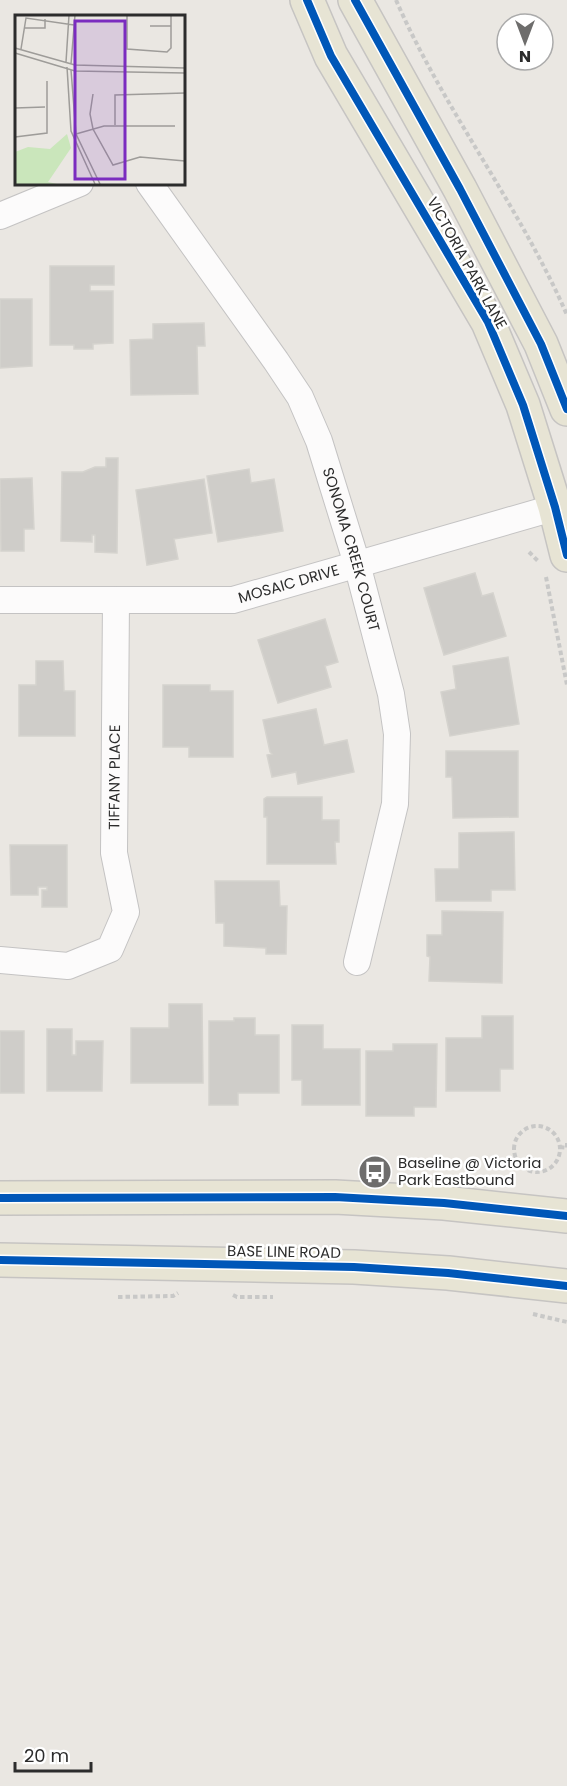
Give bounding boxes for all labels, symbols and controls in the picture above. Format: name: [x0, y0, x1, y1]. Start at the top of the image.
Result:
north arrow: [495, 12, 555, 72]
inset map: [15, 15, 184, 184]
text: N: [519, 45, 531, 68]
street label: VICTORIA PARK LANE: [422, 193, 512, 333]
street label: SONOMA CREEK COURT: [318, 465, 385, 634]
street label: MOSAIC DRIVE: [236, 559, 342, 608]
street label: TIFFANY PLACE: [103, 725, 125, 830]
place label: Baseline @ Victoria Park Eastbound: [398, 1152, 541, 1190]
bus stop icon: Baseline @ Victoria Park Eastbound: [357, 1154, 393, 1190]
street label: BASE LINE ROAD: [227, 1240, 341, 1263]
scale bar: [15, 1735, 92, 1773]
text: 20 m: [24, 1743, 69, 1768]

